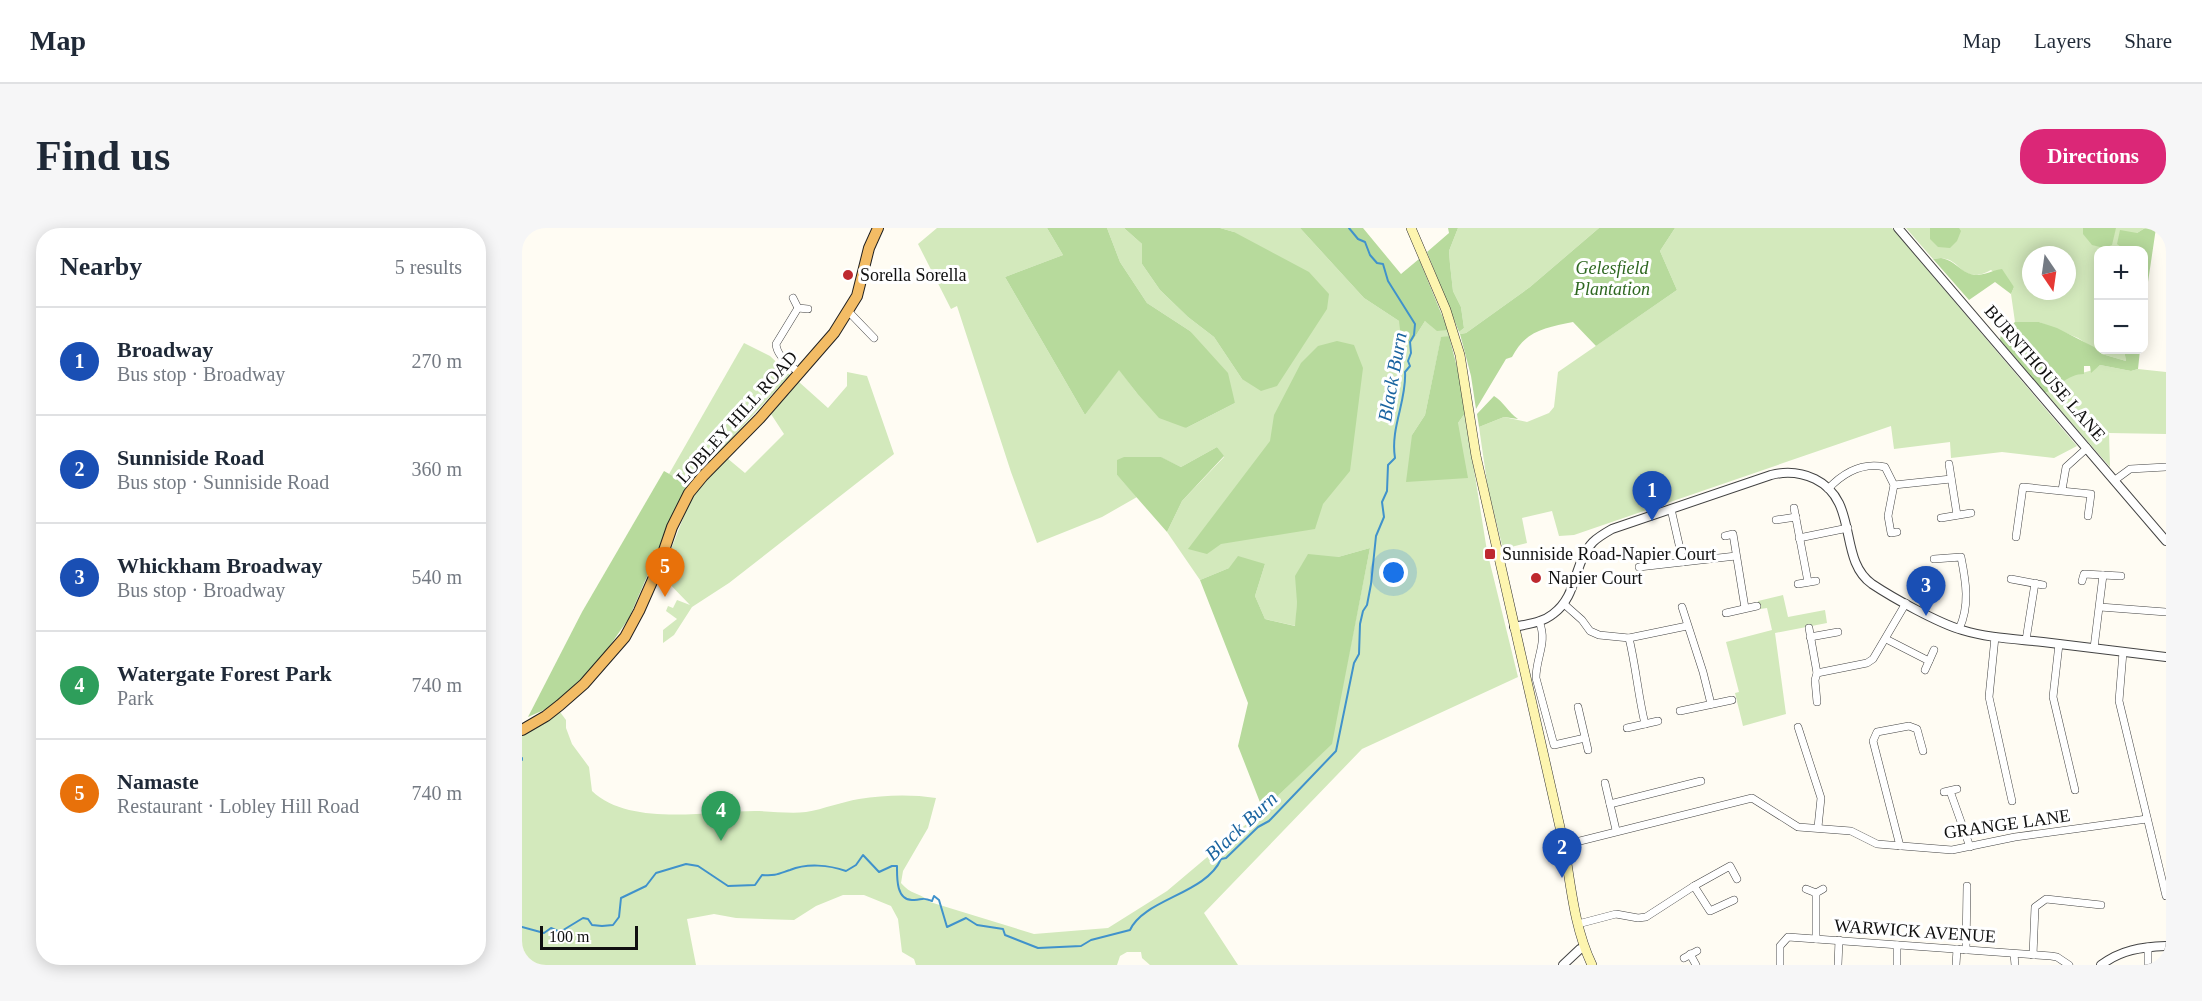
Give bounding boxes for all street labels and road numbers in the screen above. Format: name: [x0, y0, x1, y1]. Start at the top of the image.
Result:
street label: BURNTHOUSE LANE: [1981, 301, 2109, 445]
street label: LOBLEY HILL ROAD: [672, 347, 802, 487]
street label: GRANGE LANE: [1942, 805, 2072, 843]
street label: WARWICK AVENUE: [1833, 915, 1997, 947]

